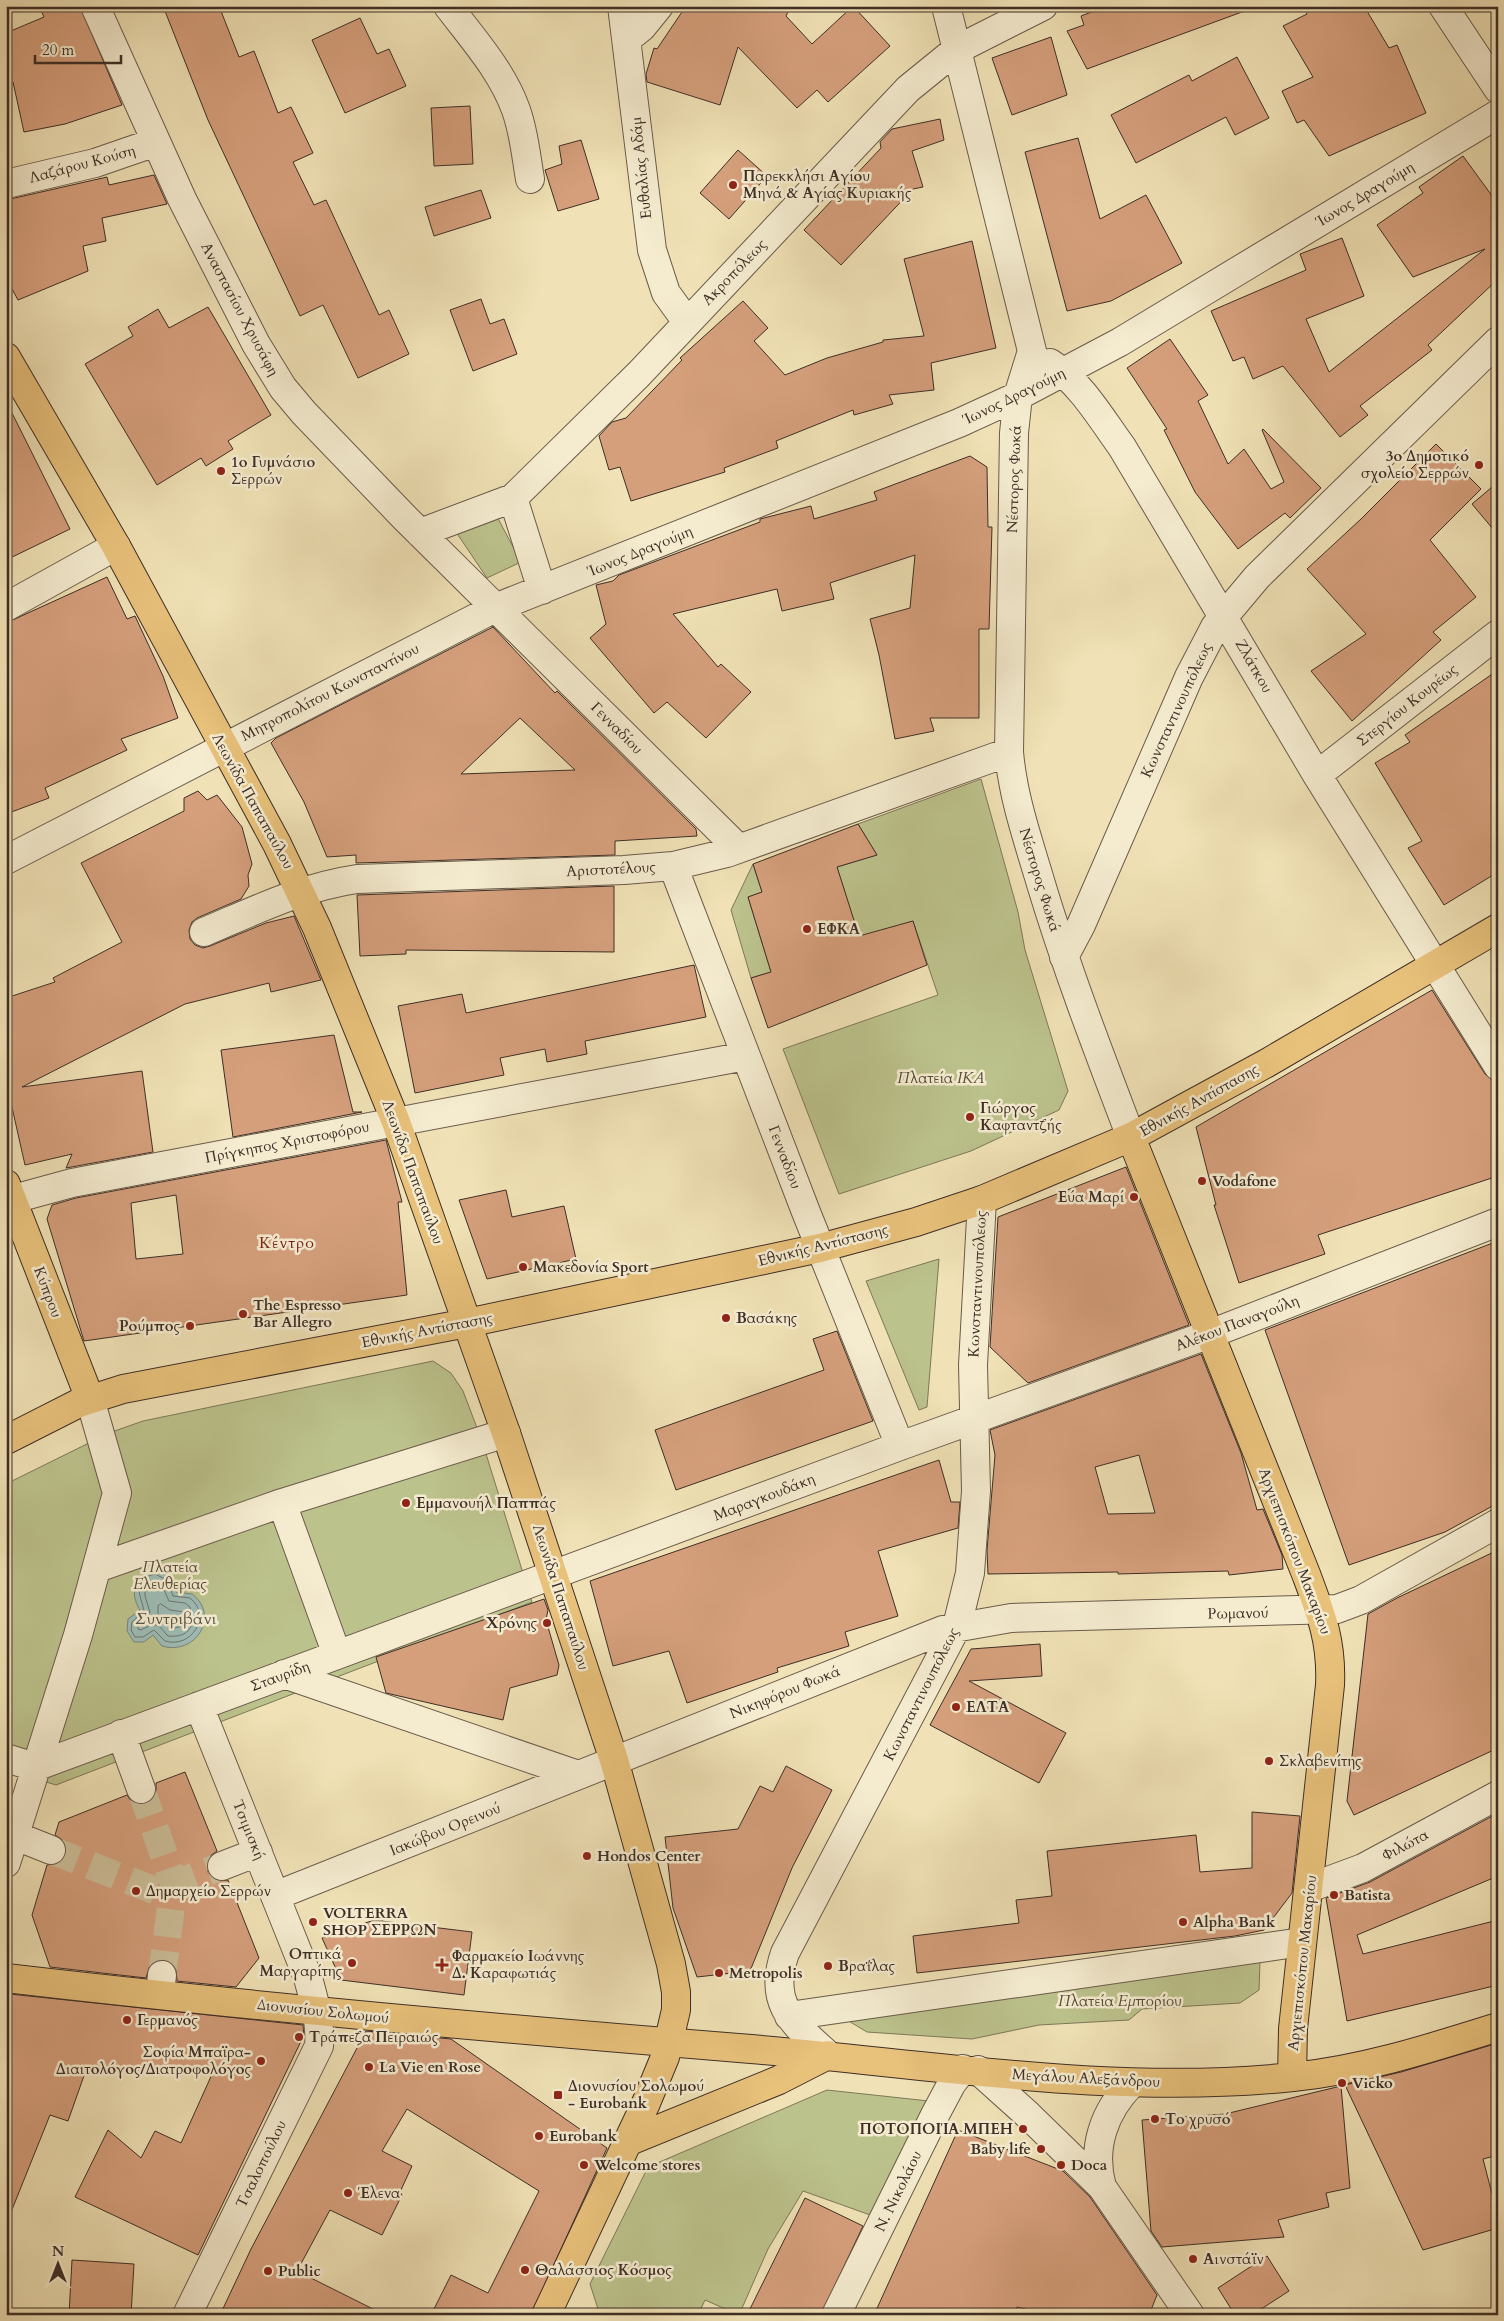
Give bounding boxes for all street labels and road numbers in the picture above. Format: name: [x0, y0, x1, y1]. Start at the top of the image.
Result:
street label: Ευθαλίας Αδάμ: [626, 116, 656, 220]
street label: Λαζάρου Κούση: [27, 140, 137, 188]
street label: Ίωνος Δραγούμη: [1311, 157, 1418, 232]
street label: Ακροπόλεως: [697, 234, 771, 310]
street label: Αναστασίου Χρυσάφη: [196, 239, 284, 379]
street label: Ίωνος Δραγούμη: [959, 363, 1068, 430]
street label: Νέστορος Φωκά: [1002, 425, 1026, 533]
street label: Ίωνος Δραγούμη: [584, 521, 695, 581]
street label: Ζλάτκου: [1231, 636, 1277, 697]
street label: Μητροπολίτου Κωνσταντίνου: [238, 638, 423, 746]
street label: Κωνσταντινουπόλεως: [1136, 639, 1216, 781]
street label: Στεργίου Κουρέως: [1352, 659, 1462, 751]
street label: Γενναδίου: [586, 697, 648, 759]
street label: Λεωνίδα Παπαπαύλου: [207, 730, 299, 873]
street label: Νέστορος Φωκά: [1015, 825, 1065, 935]
street label: Αριστοτέλους: [566, 857, 657, 881]
street label: Εθνικής Αντίστασης: [1136, 1059, 1263, 1141]
street label: Λεωνίδα Παπαπαύλου: [378, 1097, 448, 1247]
street label: Πρίγκηπος Χριστοφόρου: [203, 1116, 371, 1168]
street label: Γενναδίου: [764, 1122, 806, 1192]
street label: Κωνσταντινουπόλεως: [963, 1210, 991, 1358]
street label: Εθνικής Αντίστασης: [756, 1219, 891, 1271]
street label: Κύπρου: [29, 1264, 67, 1321]
street label: Αλέκου Παναγούλη: [1172, 1290, 1302, 1356]
street label: Εθνικής Αντίστασης: [360, 1307, 495, 1353]
street label: Αρχιεπισκόπου Μακαρίου: [1254, 1465, 1336, 1637]
street label: Μαραγκουδάκη: [710, 1468, 818, 1526]
street label: Λεωνίδα Παπαπαύλου: [528, 1521, 594, 1673]
street label: Ρωμανού: [1207, 1602, 1269, 1624]
street label: Κωνσταντινουπόλεως: [879, 1623, 964, 1764]
street label: Σταυρίδη: [248, 1656, 312, 1696]
street label: Νικηφόρου Φωκά: [726, 1661, 844, 1723]
street label: Τσιμισκή: [228, 1797, 270, 1863]
street label: Ιακώβου Ορεινού: [387, 1798, 504, 1860]
street label: Φιλώτα: [1378, 1825, 1432, 1865]
street label: Αρχιεπισκόπου Μακαρίου: [1283, 1874, 1321, 2052]
street label: Διονυσίου Σολωμού: [256, 1994, 390, 2028]
street label: Μεγάλου Αλεξάνδρου: [1011, 2064, 1161, 2092]
street label: Τσαλοπούλου: [231, 2117, 291, 2211]
street label: Ν. Νικολάου: [870, 2147, 926, 2235]

